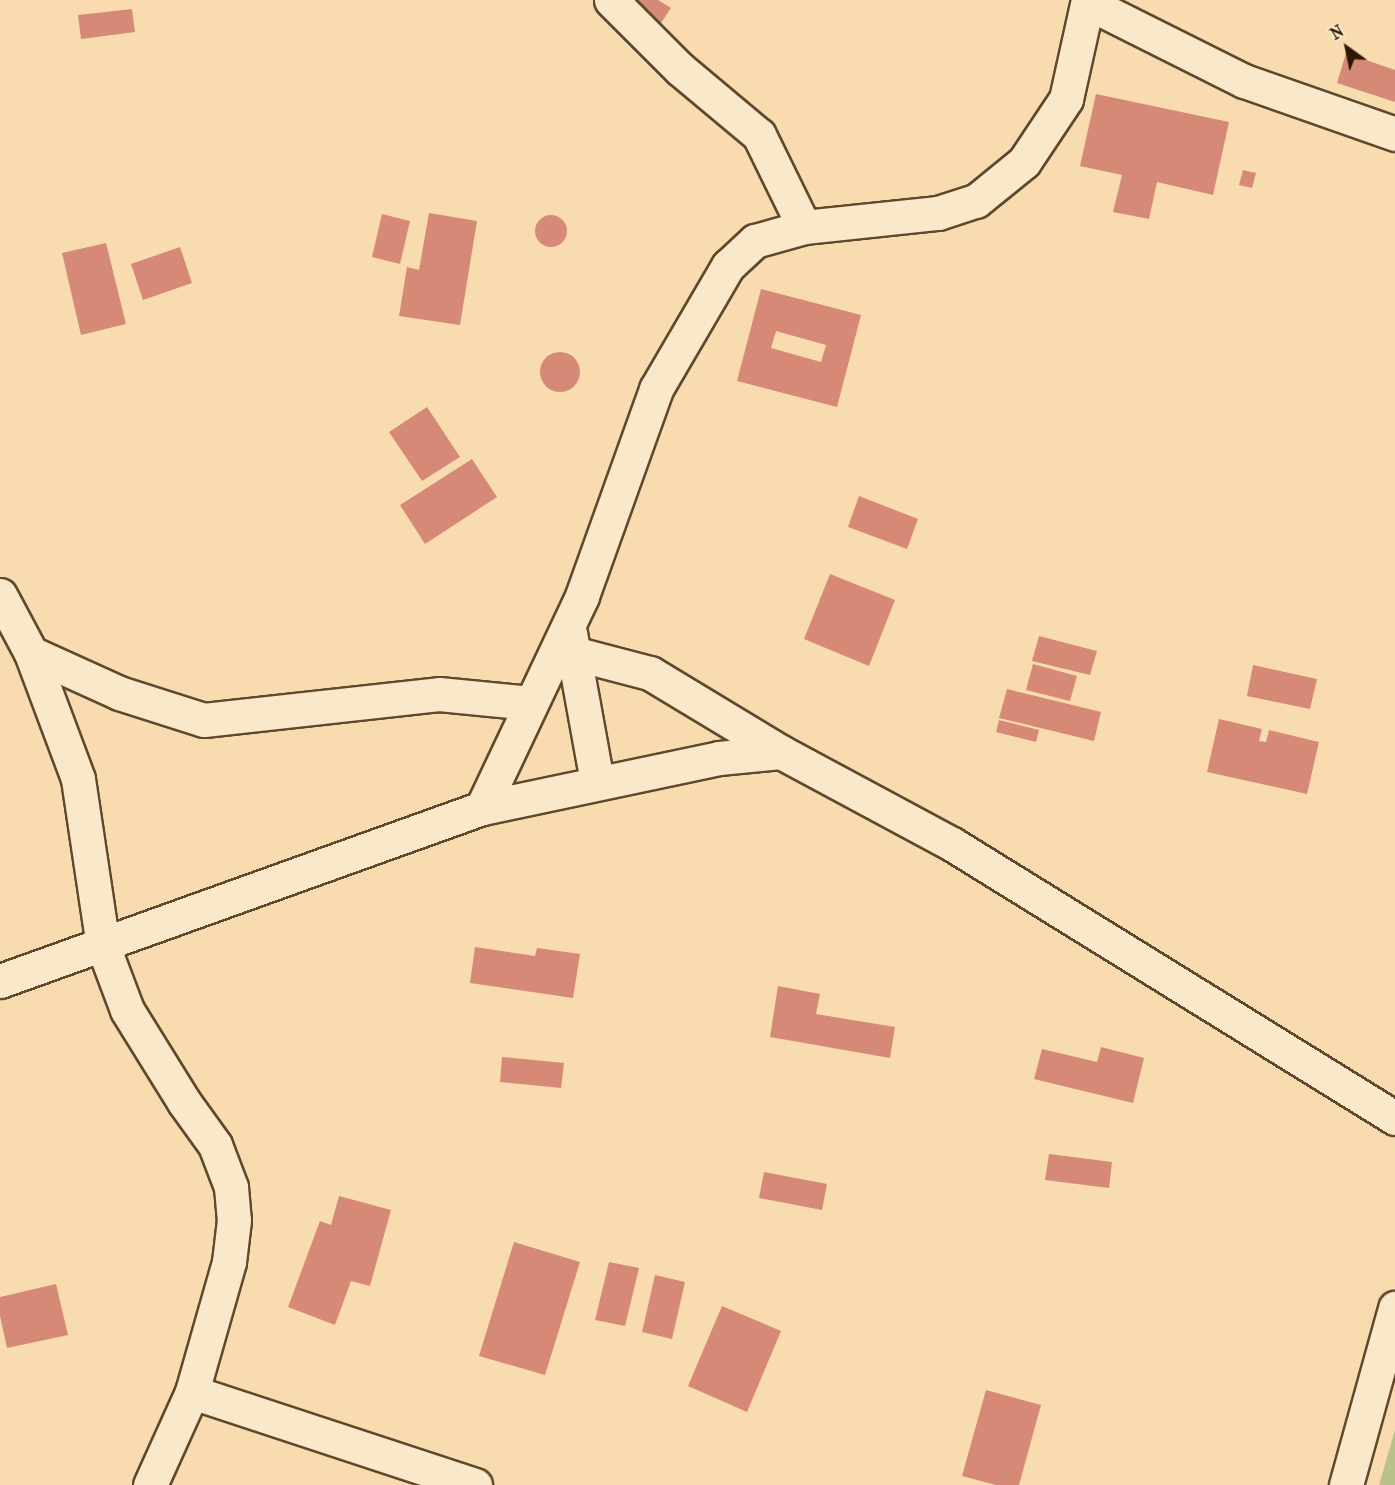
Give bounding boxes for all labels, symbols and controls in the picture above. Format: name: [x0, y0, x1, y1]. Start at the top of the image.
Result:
north arrow: [1317, 18, 1377, 78]
text: N: [1327, 21, 1347, 44]

